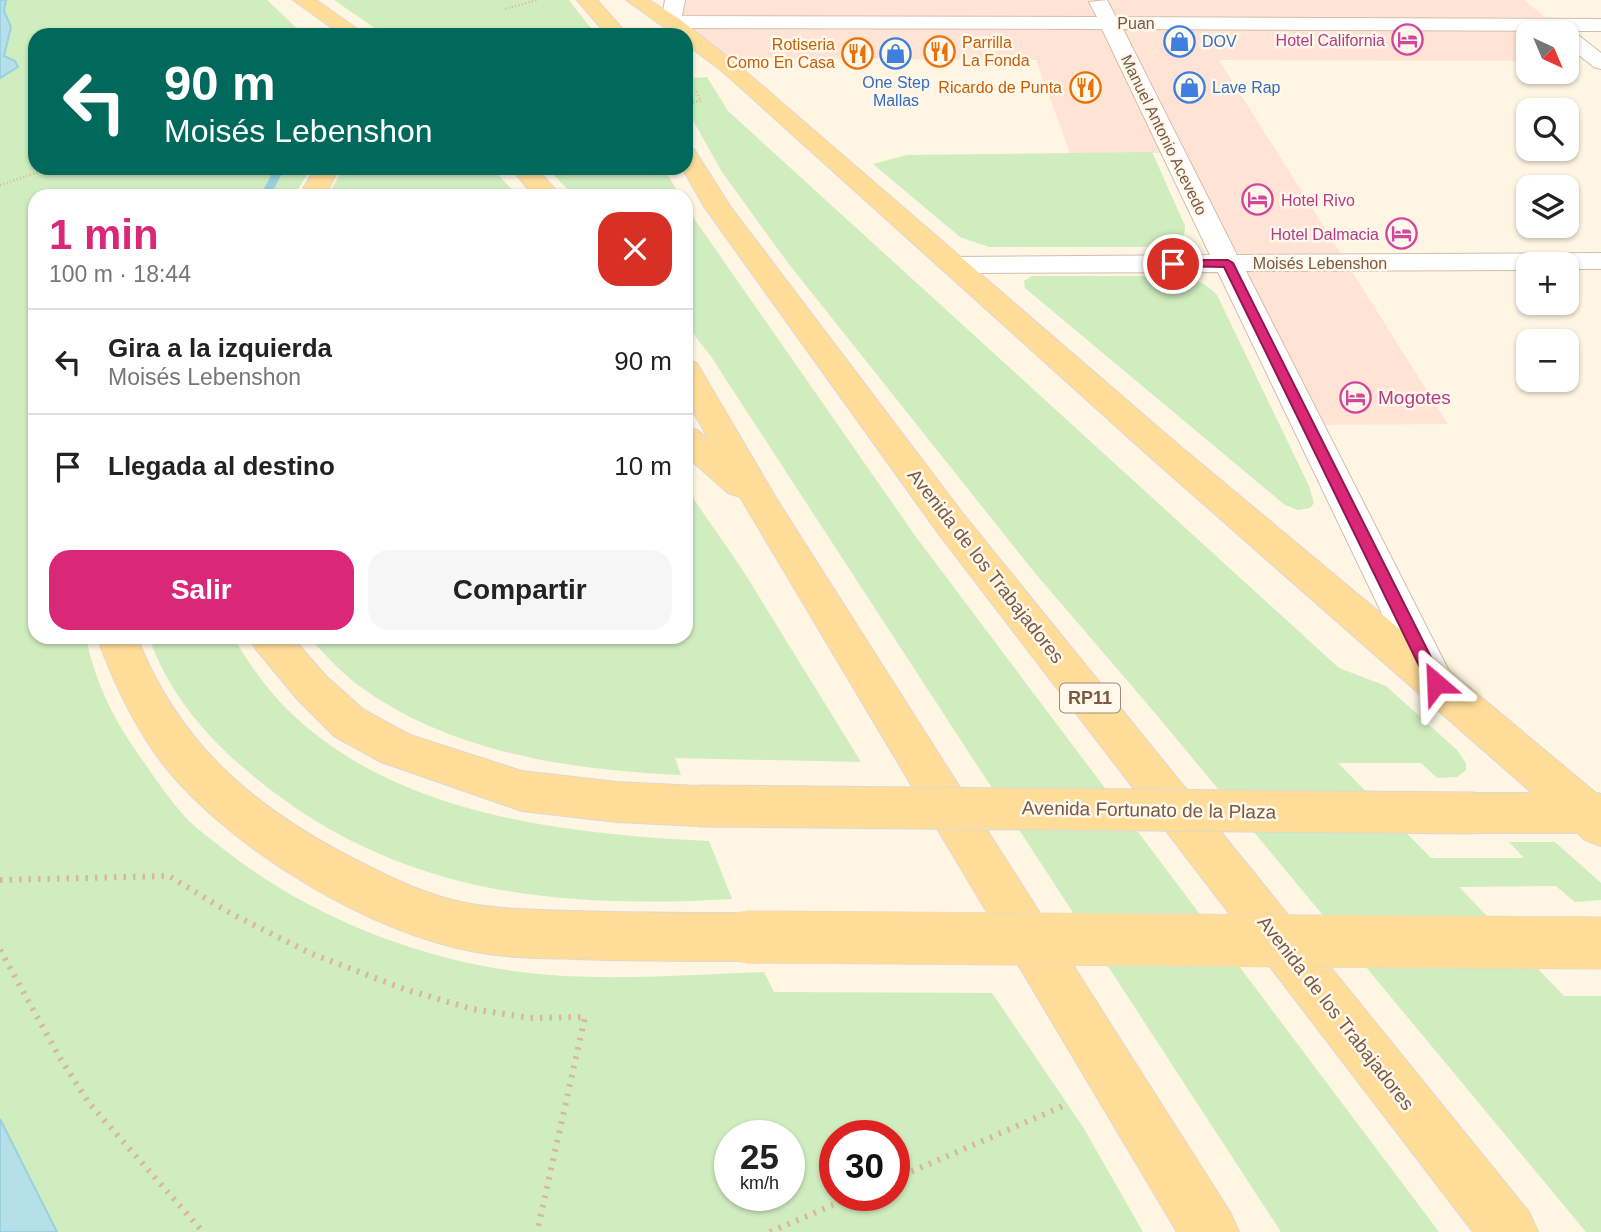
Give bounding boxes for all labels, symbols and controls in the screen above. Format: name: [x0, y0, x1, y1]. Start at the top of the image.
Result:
street label: Puan: [1117, 15, 1155, 32]
north arrow: [1516, 21, 1578, 84]
map controls: [1516, 21, 1579, 392]
hotel icon: Hotel California: [1391, 23, 1425, 57]
shop icon: DOV: [1162, 24, 1196, 58]
place label: Hotel California: [1276, 32, 1385, 49]
place label: DOV: [1202, 33, 1237, 50]
restaurant icon: Parrilla La Fonda: [922, 34, 956, 68]
place label: Parrilla La Fonda: [962, 34, 1030, 69]
place label: Rotiseria Como En Casa: [727, 36, 835, 71]
restaurant icon: Rotiseria Como En Casa: [841, 36, 875, 70]
shop icon: One Step Mallas: [879, 36, 913, 70]
street label: Manuel Antonio Acevedo: [1118, 52, 1210, 218]
icon: left: [49, 56, 140, 147]
text: 90 m: [164, 56, 276, 110]
restaurant icon: Ricardo de Punta: [1068, 70, 1102, 104]
shop icon: Lave Rap: [1172, 70, 1206, 104]
place label: One Step Mallas: [862, 74, 930, 109]
place label: Ricardo de Punta: [938, 79, 1062, 96]
place label: Lave Rap: [1212, 79, 1281, 96]
button: search: [1516, 98, 1579, 161]
text: Moisés Lebenshon: [164, 113, 433, 149]
button: layers: [1516, 175, 1579, 238]
hotel icon: Hotel Rivo: [1241, 183, 1275, 217]
place label: Hotel Rivo: [1281, 192, 1355, 209]
text: 1 min: [49, 211, 159, 258]
button: close: [598, 212, 672, 286]
hotel icon: Hotel Dalmacia: [1385, 217, 1419, 251]
place label: Hotel Dalmacia: [1271, 226, 1379, 243]
pin: [1143, 234, 1203, 294]
icon: arrive: [1154, 245, 1192, 283]
button: +: [1516, 252, 1579, 315]
street label: Moisés Lebenshon: [1253, 255, 1387, 272]
text: 100 m · 18:44: [49, 261, 191, 287]
button: −: [1516, 329, 1579, 392]
text: Gira a la izquierda: [108, 333, 332, 363]
icon: left: [49, 343, 87, 381]
text: 90 m: [614, 346, 672, 376]
text: Moisés Lebenshon: [108, 364, 301, 390]
hotel icon: Mogotes: [1338, 380, 1372, 414]
place label: Mogotes: [1378, 387, 1451, 408]
icon: arrive: [49, 448, 87, 486]
text: Llegada al destino: [108, 451, 335, 481]
text: 10 m: [614, 451, 672, 481]
street label: Avenida de los Trabajadores: [904, 465, 1068, 667]
button: Salir: [49, 550, 354, 630]
button: Compartir: [368, 550, 672, 630]
position arrow: [1399, 646, 1473, 720]
road number: RP11: [1060, 684, 1120, 712]
street label: Avenida Fortunato de la Plaza: [1022, 797, 1277, 823]
street label: Avenida de los Trabajadores: [1254, 912, 1418, 1114]
speed limit sign: 30: [819, 1120, 910, 1211]
text: 25: [740, 1137, 779, 1176]
text: km/h: [740, 1173, 779, 1193]

